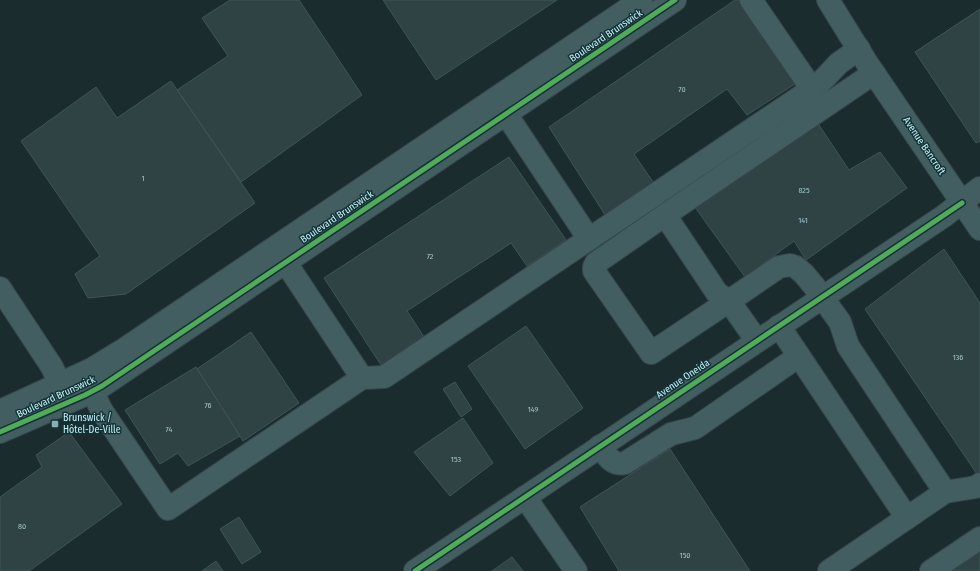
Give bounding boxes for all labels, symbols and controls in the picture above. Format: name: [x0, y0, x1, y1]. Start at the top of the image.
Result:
street label: Boulevard Brunswick: [567, 7, 645, 65]
house number: 70: [678, 85, 686, 94]
street label: Avenue Bancroft: [900, 115, 948, 178]
house number: 1: [141, 174, 145, 183]
house number: 825: [798, 186, 810, 195]
street label: Boulevard Brunswick: [298, 188, 376, 246]
house number: 141: [798, 216, 808, 225]
house number: 72: [427, 252, 434, 261]
house number: 136: [953, 353, 963, 362]
street label: Avenue Oneida: [654, 357, 712, 401]
street label: Boulevard Brunswick: [15, 373, 97, 420]
house number: 76: [204, 401, 212, 410]
house number: 149: [528, 405, 538, 414]
place label: Brunswick / Hôtel-De-Ville: [63, 412, 121, 436]
marker: Brunswick / Hôtel-De-Ville: [50, 419, 60, 429]
house number: 74: [166, 425, 173, 434]
house number: 153: [451, 455, 462, 464]
house number: 80: [18, 522, 26, 531]
house number: 150: [680, 551, 690, 560]

